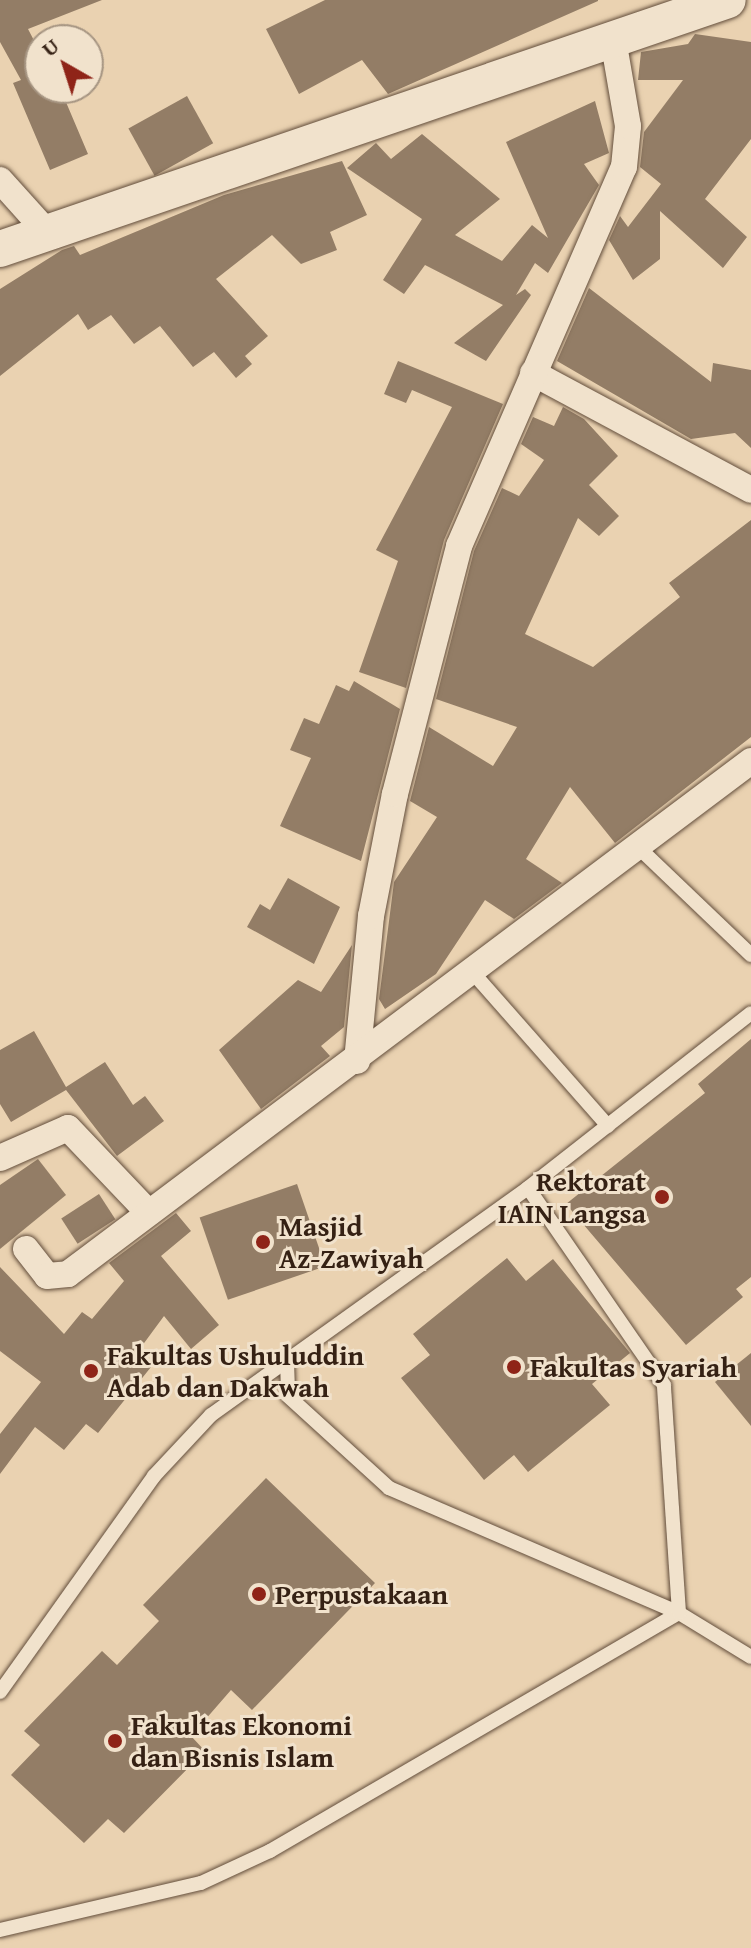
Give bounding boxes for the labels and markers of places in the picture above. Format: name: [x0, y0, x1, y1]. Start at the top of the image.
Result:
place label: Rektorat IAIN Langsa: [498, 1164, 646, 1230]
marker: Rektorat IAIN Langsa: [653, 1188, 671, 1206]
place label: Masjid Az-Zawiyah: [279, 1209, 423, 1275]
marker: Masjid Az-Zawiyah: [254, 1233, 272, 1251]
place label: Fakultas Ushuluddin Adab dan Dakwah: [107, 1338, 364, 1404]
place label: Fakultas Syariah: [530, 1350, 737, 1384]
marker: Fakultas Syariah: [505, 1358, 523, 1376]
marker: Fakultas Ushuluddin Adab dan Dakwah: [82, 1362, 100, 1380]
place label: Perpustakaan: [275, 1577, 448, 1611]
marker: Perpustakaan: [250, 1585, 268, 1603]
place label: Fakultas Ekonomi dan Bisnis Islam: [131, 1708, 352, 1774]
marker: Fakultas Ekonomi dan Bisnis Islam: [106, 1732, 124, 1750]

